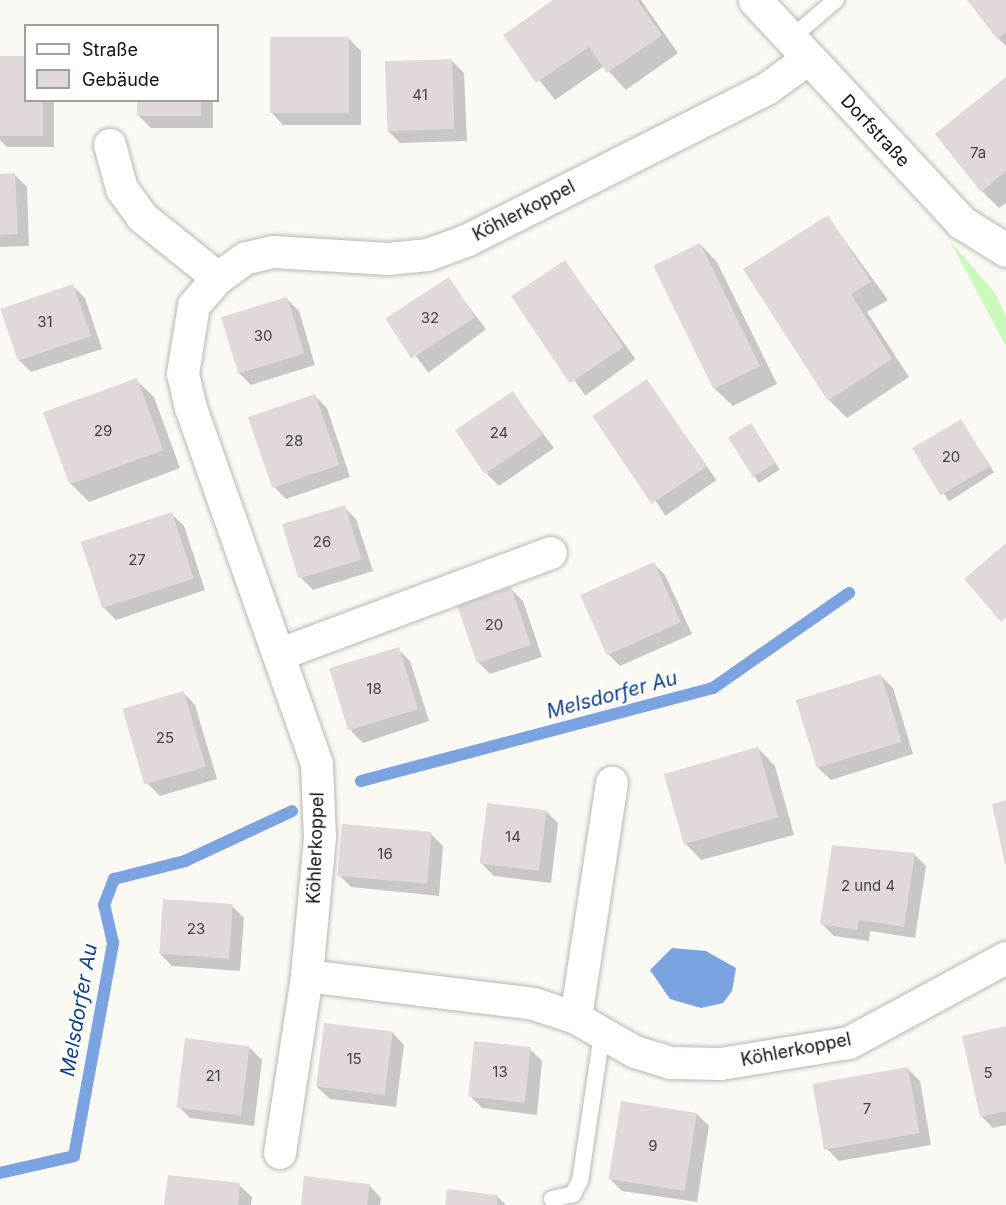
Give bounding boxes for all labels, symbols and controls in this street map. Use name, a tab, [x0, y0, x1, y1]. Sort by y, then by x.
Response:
legend	[24, 24, 219, 102]
text: Straße	[82, 39, 138, 60]
text: Gebäude	[82, 69, 159, 90]
house number: 41	[412, 86, 428, 104]
street label: Dorfstraße	[836, 90, 914, 172]
house number: 7a	[970, 144, 986, 162]
street label: Köhlerkoppel	[469, 176, 579, 246]
house number: 32	[421, 309, 439, 327]
house number: 31	[37, 313, 53, 331]
house number: 30	[254, 327, 272, 345]
house number: 29	[94, 422, 112, 440]
house number: 24	[490, 424, 508, 442]
house number: 28	[285, 432, 303, 450]
house number: 20	[942, 448, 960, 466]
house number: 26	[313, 533, 331, 551]
house number: 27	[128, 551, 146, 569]
house number: 20	[485, 616, 503, 634]
water label: Melsdorfer Au	[544, 666, 680, 724]
house number: 18	[366, 680, 382, 698]
house number: 25	[156, 729, 174, 747]
street label: Köhlerkoppel	[303, 792, 329, 904]
house number: 14	[505, 828, 521, 846]
house number: 16	[377, 845, 393, 863]
house number: 2 und 4	[841, 877, 895, 895]
house number: 23	[187, 920, 205, 938]
water label: Melsdorfer Au	[56, 942, 102, 1078]
street label: Köhlerkoppel	[739, 1029, 853, 1071]
house number: 15	[346, 1050, 362, 1068]
house number: 13	[492, 1063, 508, 1081]
house number: 5	[983, 1064, 993, 1082]
house number: 21	[205, 1067, 221, 1085]
house number: 7	[863, 1100, 871, 1118]
house number: 9	[648, 1137, 658, 1155]

